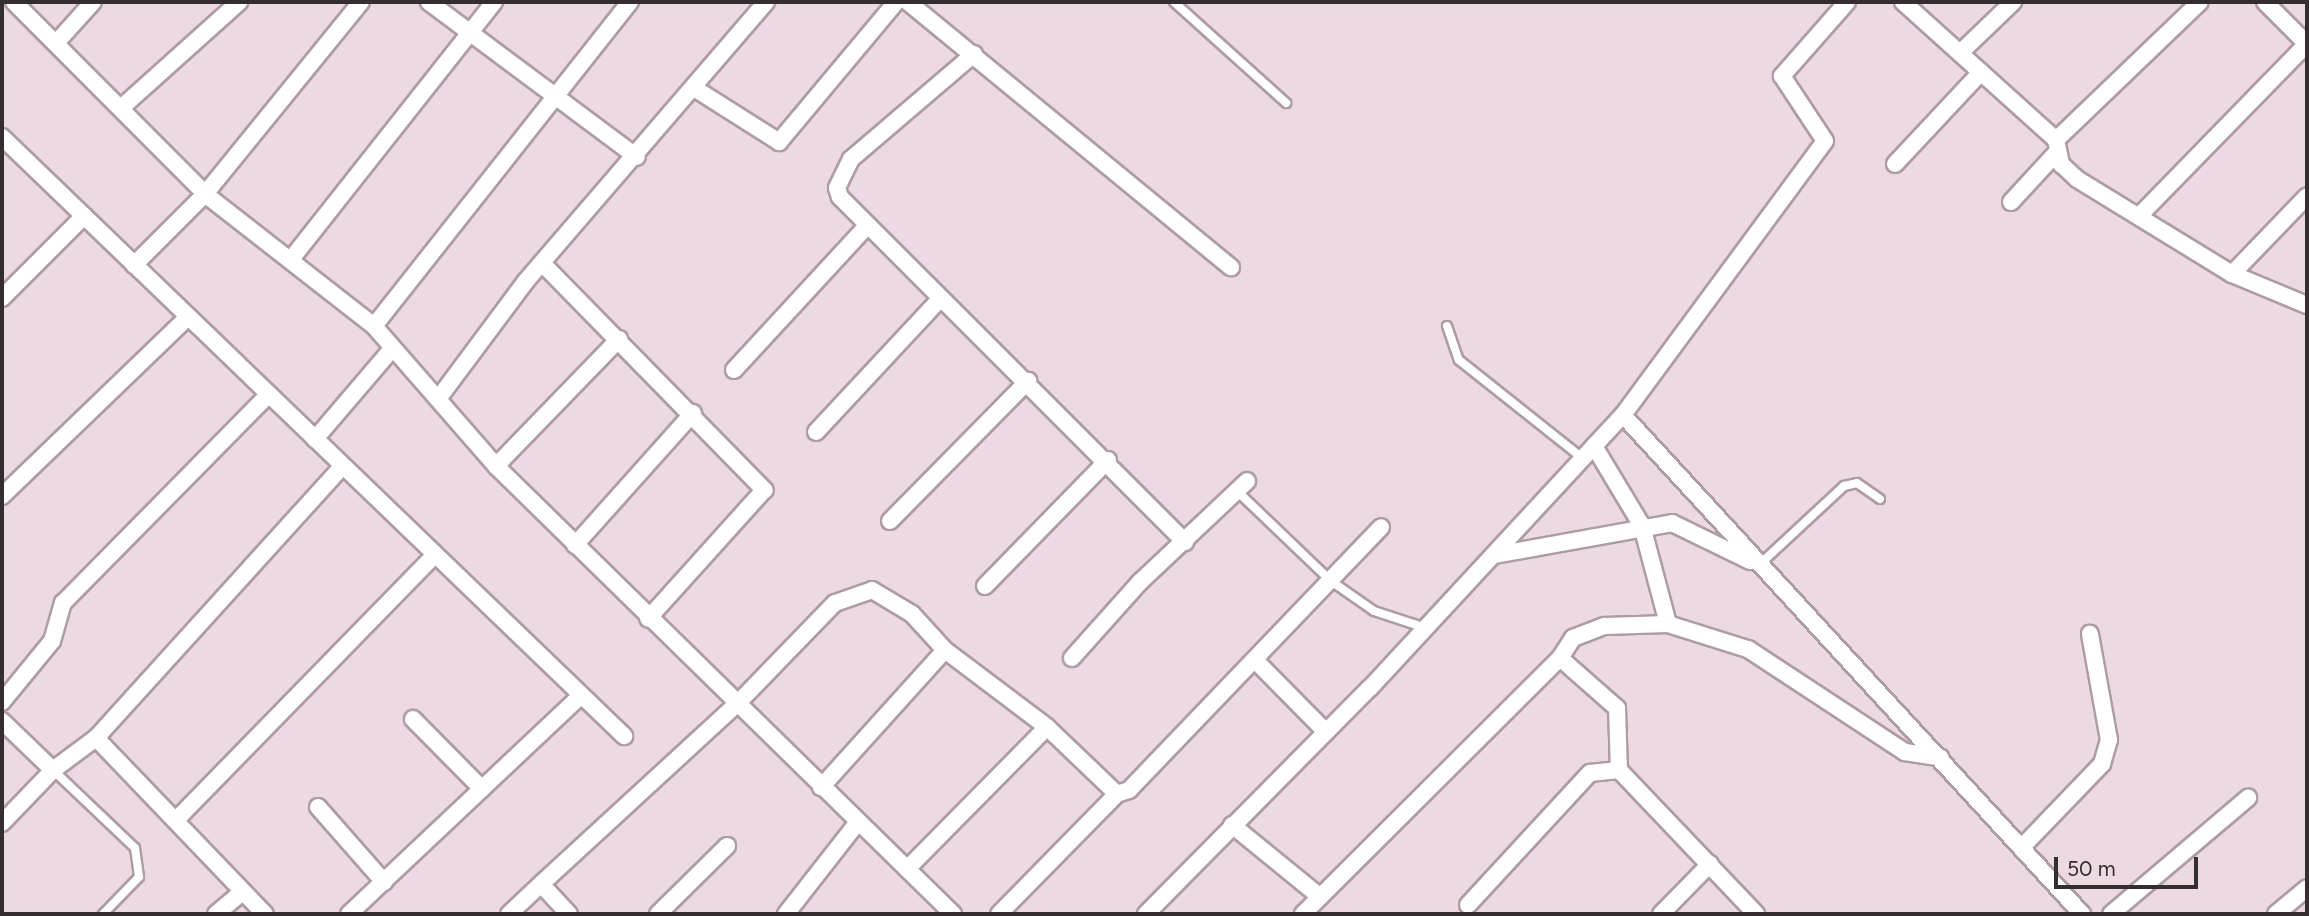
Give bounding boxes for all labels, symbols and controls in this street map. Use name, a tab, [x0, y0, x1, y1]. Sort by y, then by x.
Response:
scale bar	[2057, 842, 2200, 886]
text: 50 m	[2067, 856, 2116, 881]

